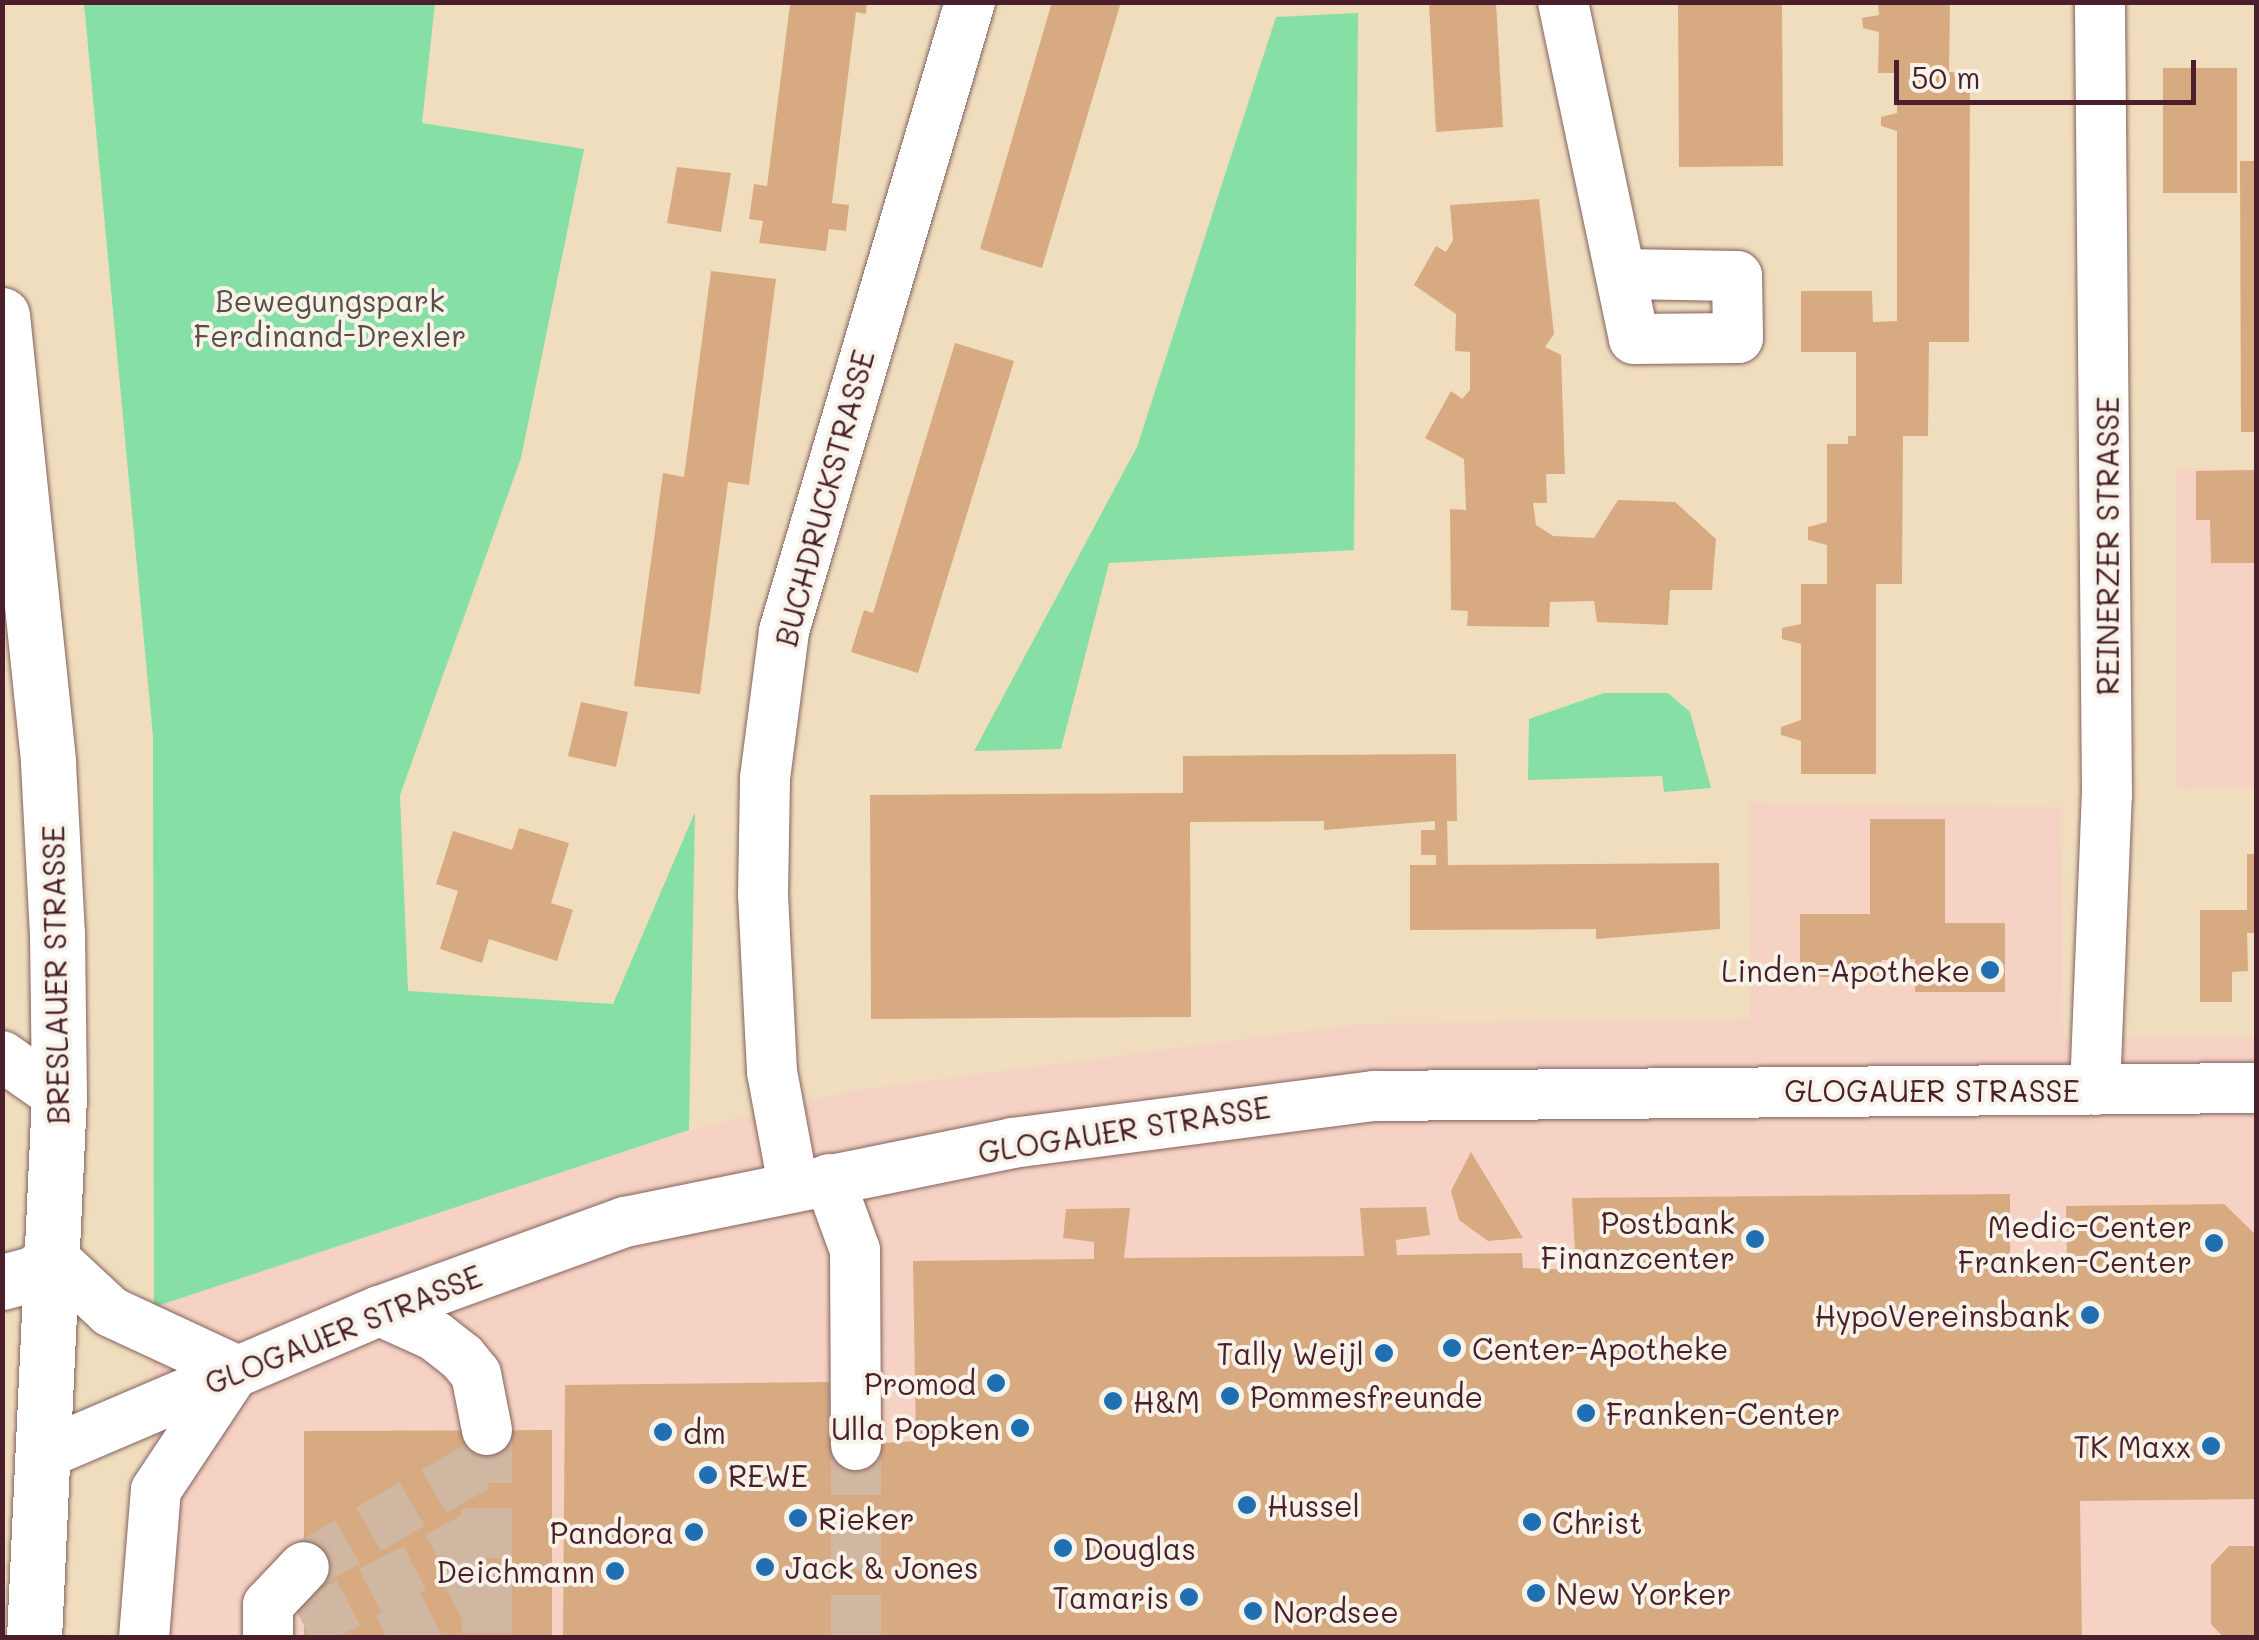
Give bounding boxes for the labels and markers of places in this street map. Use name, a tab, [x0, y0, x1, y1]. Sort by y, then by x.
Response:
place label: Linden-Apotheke	[1721, 952, 1970, 988]
marker: Linden-Apotheke	[1979, 959, 2001, 981]
place label: Postbank Finanzcenter	[1541, 1204, 1735, 1274]
place label: Medic-Center Franken-Center	[1958, 1208, 2192, 1278]
marker: Postbank Finanzcenter	[1744, 1228, 1766, 1250]
marker: Medic-Center Franken-Center	[2201, 1230, 2227, 1256]
place label: HypoVereinsbank	[1814, 1297, 2070, 1333]
marker: HypoVereinsbank	[2079, 1304, 2101, 1326]
place label: Center-Apotheke	[1472, 1330, 1728, 1366]
place label: Tally Weijl	[1217, 1335, 1364, 1371]
marker: Center-Apotheke	[1441, 1337, 1463, 1359]
marker: Tally Weijl	[1373, 1342, 1395, 1364]
place label: Promod	[864, 1365, 976, 1401]
marker: Promod	[985, 1372, 1007, 1394]
place label: Pommesfreunde	[1250, 1378, 1483, 1414]
place label: H&M	[1133, 1383, 1200, 1419]
marker: Pommesfreunde	[1219, 1385, 1241, 1407]
marker: H&M	[1102, 1390, 1124, 1412]
place label: Franken-Center	[1606, 1395, 1840, 1431]
marker: Franken-Center	[1575, 1402, 1597, 1424]
place label: Ulla Popken	[831, 1410, 1000, 1446]
place label: dm	[683, 1414, 726, 1450]
marker: Ulla Popken	[1009, 1417, 1031, 1439]
marker: dm	[652, 1421, 674, 1443]
place label: TK Maxx	[2073, 1428, 2191, 1464]
marker: TK Maxx	[2200, 1435, 2222, 1457]
place label: REWE	[728, 1457, 808, 1493]
marker: REWE	[697, 1464, 719, 1486]
place label: Hussel	[1267, 1487, 1360, 1523]
marker: Hussel	[1236, 1494, 1258, 1516]
place label: Rieker	[818, 1500, 915, 1536]
place label: Christ	[1552, 1504, 1642, 1540]
marker: Rieker	[787, 1507, 809, 1529]
marker: Christ	[1521, 1511, 1543, 1533]
place label: Pandora	[550, 1514, 674, 1550]
marker: Pandora	[683, 1521, 705, 1543]
place label: Douglas	[1083, 1530, 1196, 1566]
marker: Douglas	[1052, 1537, 1074, 1559]
place label: Jack & Jones	[785, 1549, 979, 1585]
place label: Deichmann	[436, 1553, 595, 1589]
marker: Jack & Jones	[754, 1556, 776, 1578]
marker: Deichmann	[604, 1560, 626, 1582]
place label: New Yorker	[1556, 1575, 1732, 1611]
place label: Tamaris	[1052, 1579, 1169, 1615]
marker: New Yorker	[1525, 1582, 1547, 1604]
marker: Tamaris	[1178, 1586, 1200, 1608]
place label: Nordsee	[1273, 1593, 1399, 1629]
marker: Nordsee	[1242, 1600, 1264, 1622]

